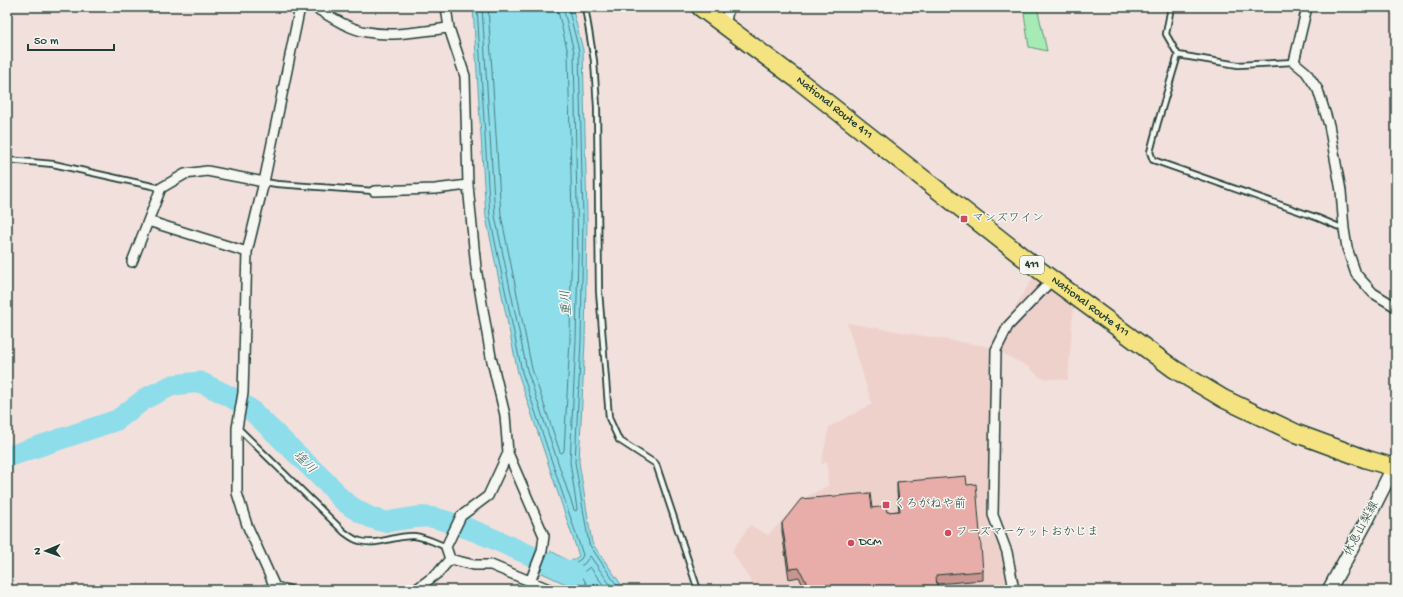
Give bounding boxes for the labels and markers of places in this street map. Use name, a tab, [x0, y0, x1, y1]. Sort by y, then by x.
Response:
place label: マンズワイン	[972, 212, 1044, 226]
marker: マンズワイン	[959, 214, 969, 224]
place label: くろがねや前	[894, 497, 966, 512]
marker: くろがねや前	[881, 500, 891, 510]
place label: フーズマーケットおかじま	[956, 525, 1099, 540]
marker: フーズマーケットおかじま	[943, 528, 953, 538]
place label: DCM	[858, 536, 882, 550]
marker: DCM	[846, 538, 856, 548]

